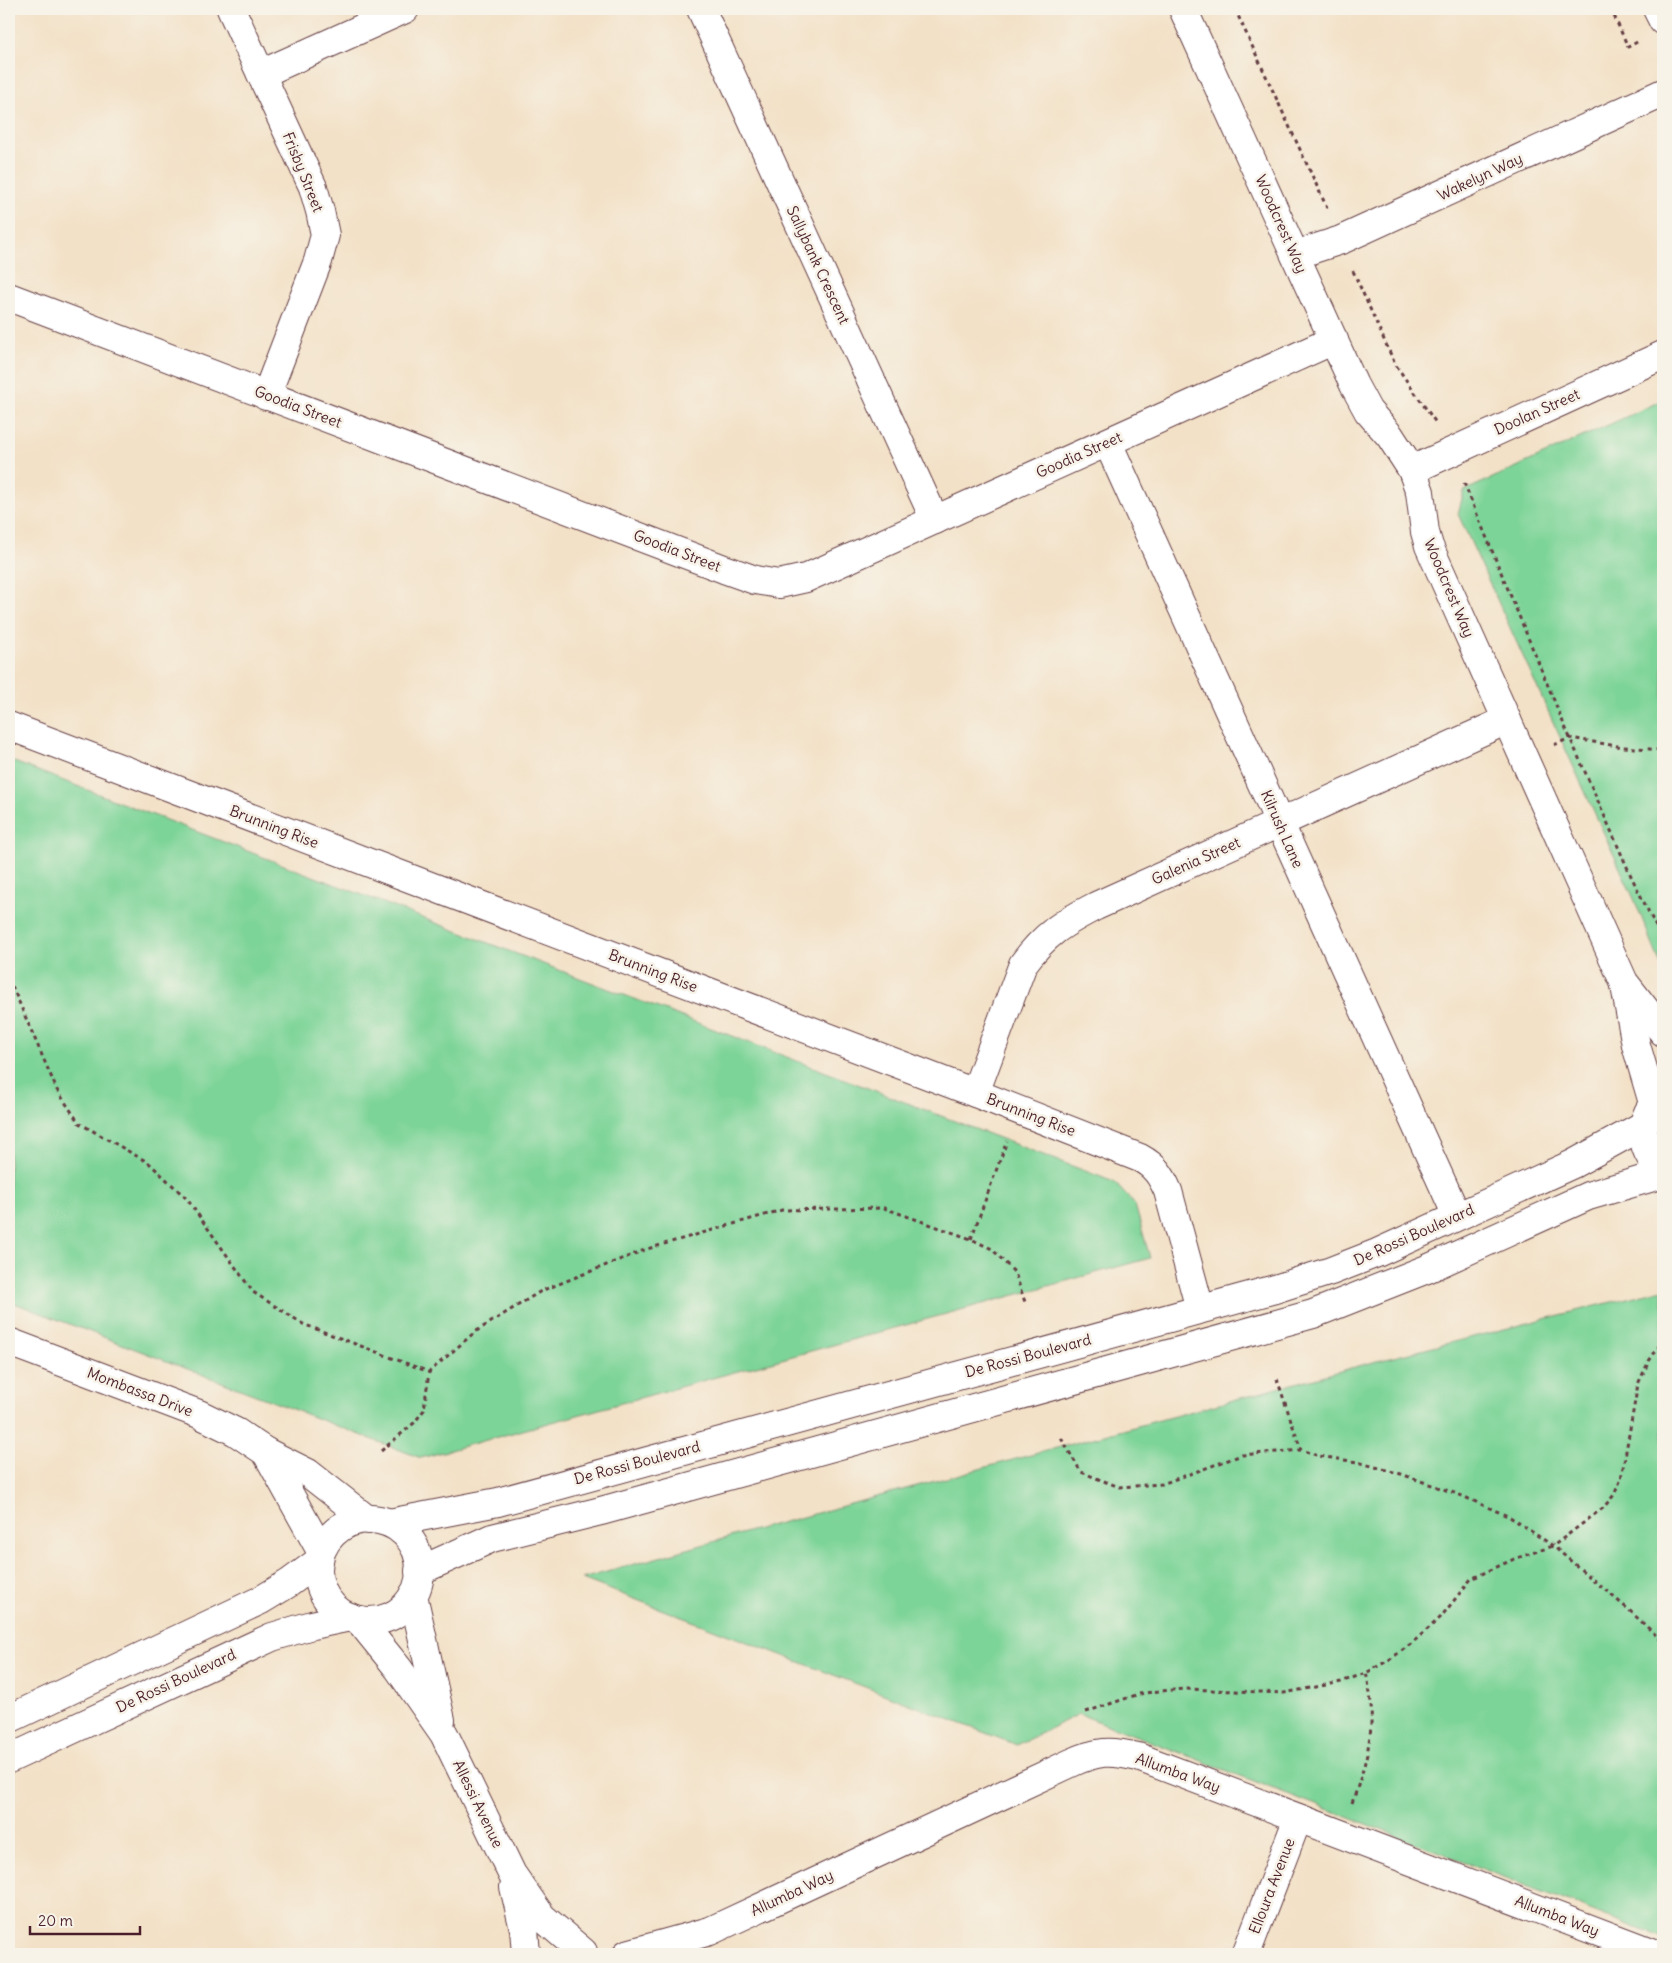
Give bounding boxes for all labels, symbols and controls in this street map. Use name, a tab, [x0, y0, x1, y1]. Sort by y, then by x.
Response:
street label: Frisby Street	[279, 129, 328, 215]
street label: Wakelyn Way	[1434, 149, 1525, 205]
street label: Woodcrest Way	[1251, 172, 1312, 276]
street label: Sallybank Crescent	[783, 203, 854, 327]
street label: Goodia Street	[252, 381, 345, 432]
street label: Doolan Street	[1491, 384, 1583, 439]
street label: Goodia Street	[1033, 427, 1125, 482]
street label: Goodia Street	[631, 525, 724, 576]
street label: Woodcrest Way	[1420, 535, 1479, 640]
street label: Kilrush Lane	[1257, 787, 1308, 871]
street label: Brunning Rise	[227, 801, 321, 852]
street label: Galenia Street	[1149, 833, 1243, 889]
street label: Brunning Rise	[606, 945, 700, 996]
street label: Brunning Rise	[984, 1089, 1078, 1140]
street label: De Rossi Boulevard	[1351, 1199, 1477, 1270]
street label: De Rossi Boulevard	[963, 1330, 1093, 1381]
street label: Mombassa Drive	[85, 1363, 196, 1420]
street label: De Rossi Boulevard	[572, 1437, 702, 1488]
street label: De Rossi Boulevard	[113, 1644, 239, 1717]
street label: Allumba Way	[1133, 1748, 1223, 1797]
street label: Allessi Avenue	[449, 1757, 508, 1851]
street label: Elloura Avenue	[1245, 1835, 1299, 1936]
street label: Allumba Way	[748, 1865, 836, 1920]
street label: Allumba Way	[1512, 1891, 1602, 1940]
scale bar	[30, 1903, 140, 1935]
text: 20 m	[38, 1911, 73, 1930]

